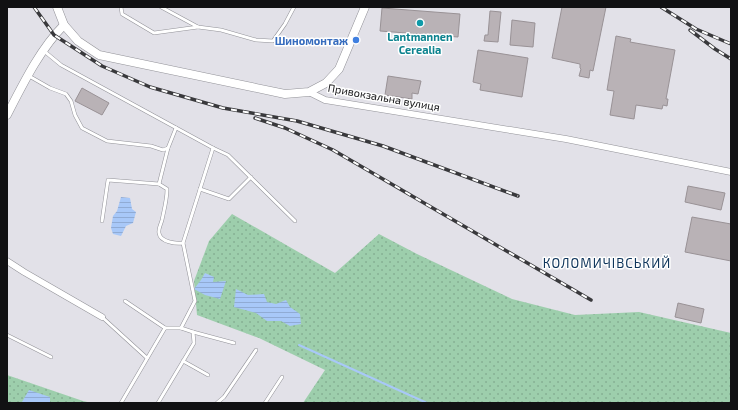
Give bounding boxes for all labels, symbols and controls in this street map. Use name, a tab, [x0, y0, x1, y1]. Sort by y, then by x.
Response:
marker: Lantmannen Cerealia	[415, 18, 425, 28]
place label: Lantmannen Cerealia	[387, 30, 453, 56]
place label: Шиномонтаж	[275, 34, 348, 47]
marker: Шиномонтаж	[351, 35, 361, 45]
street label: Привокзальна вулиця	[327, 81, 441, 114]
district label: КОЛОМИЧІВСЬКИЙ	[543, 255, 671, 271]

